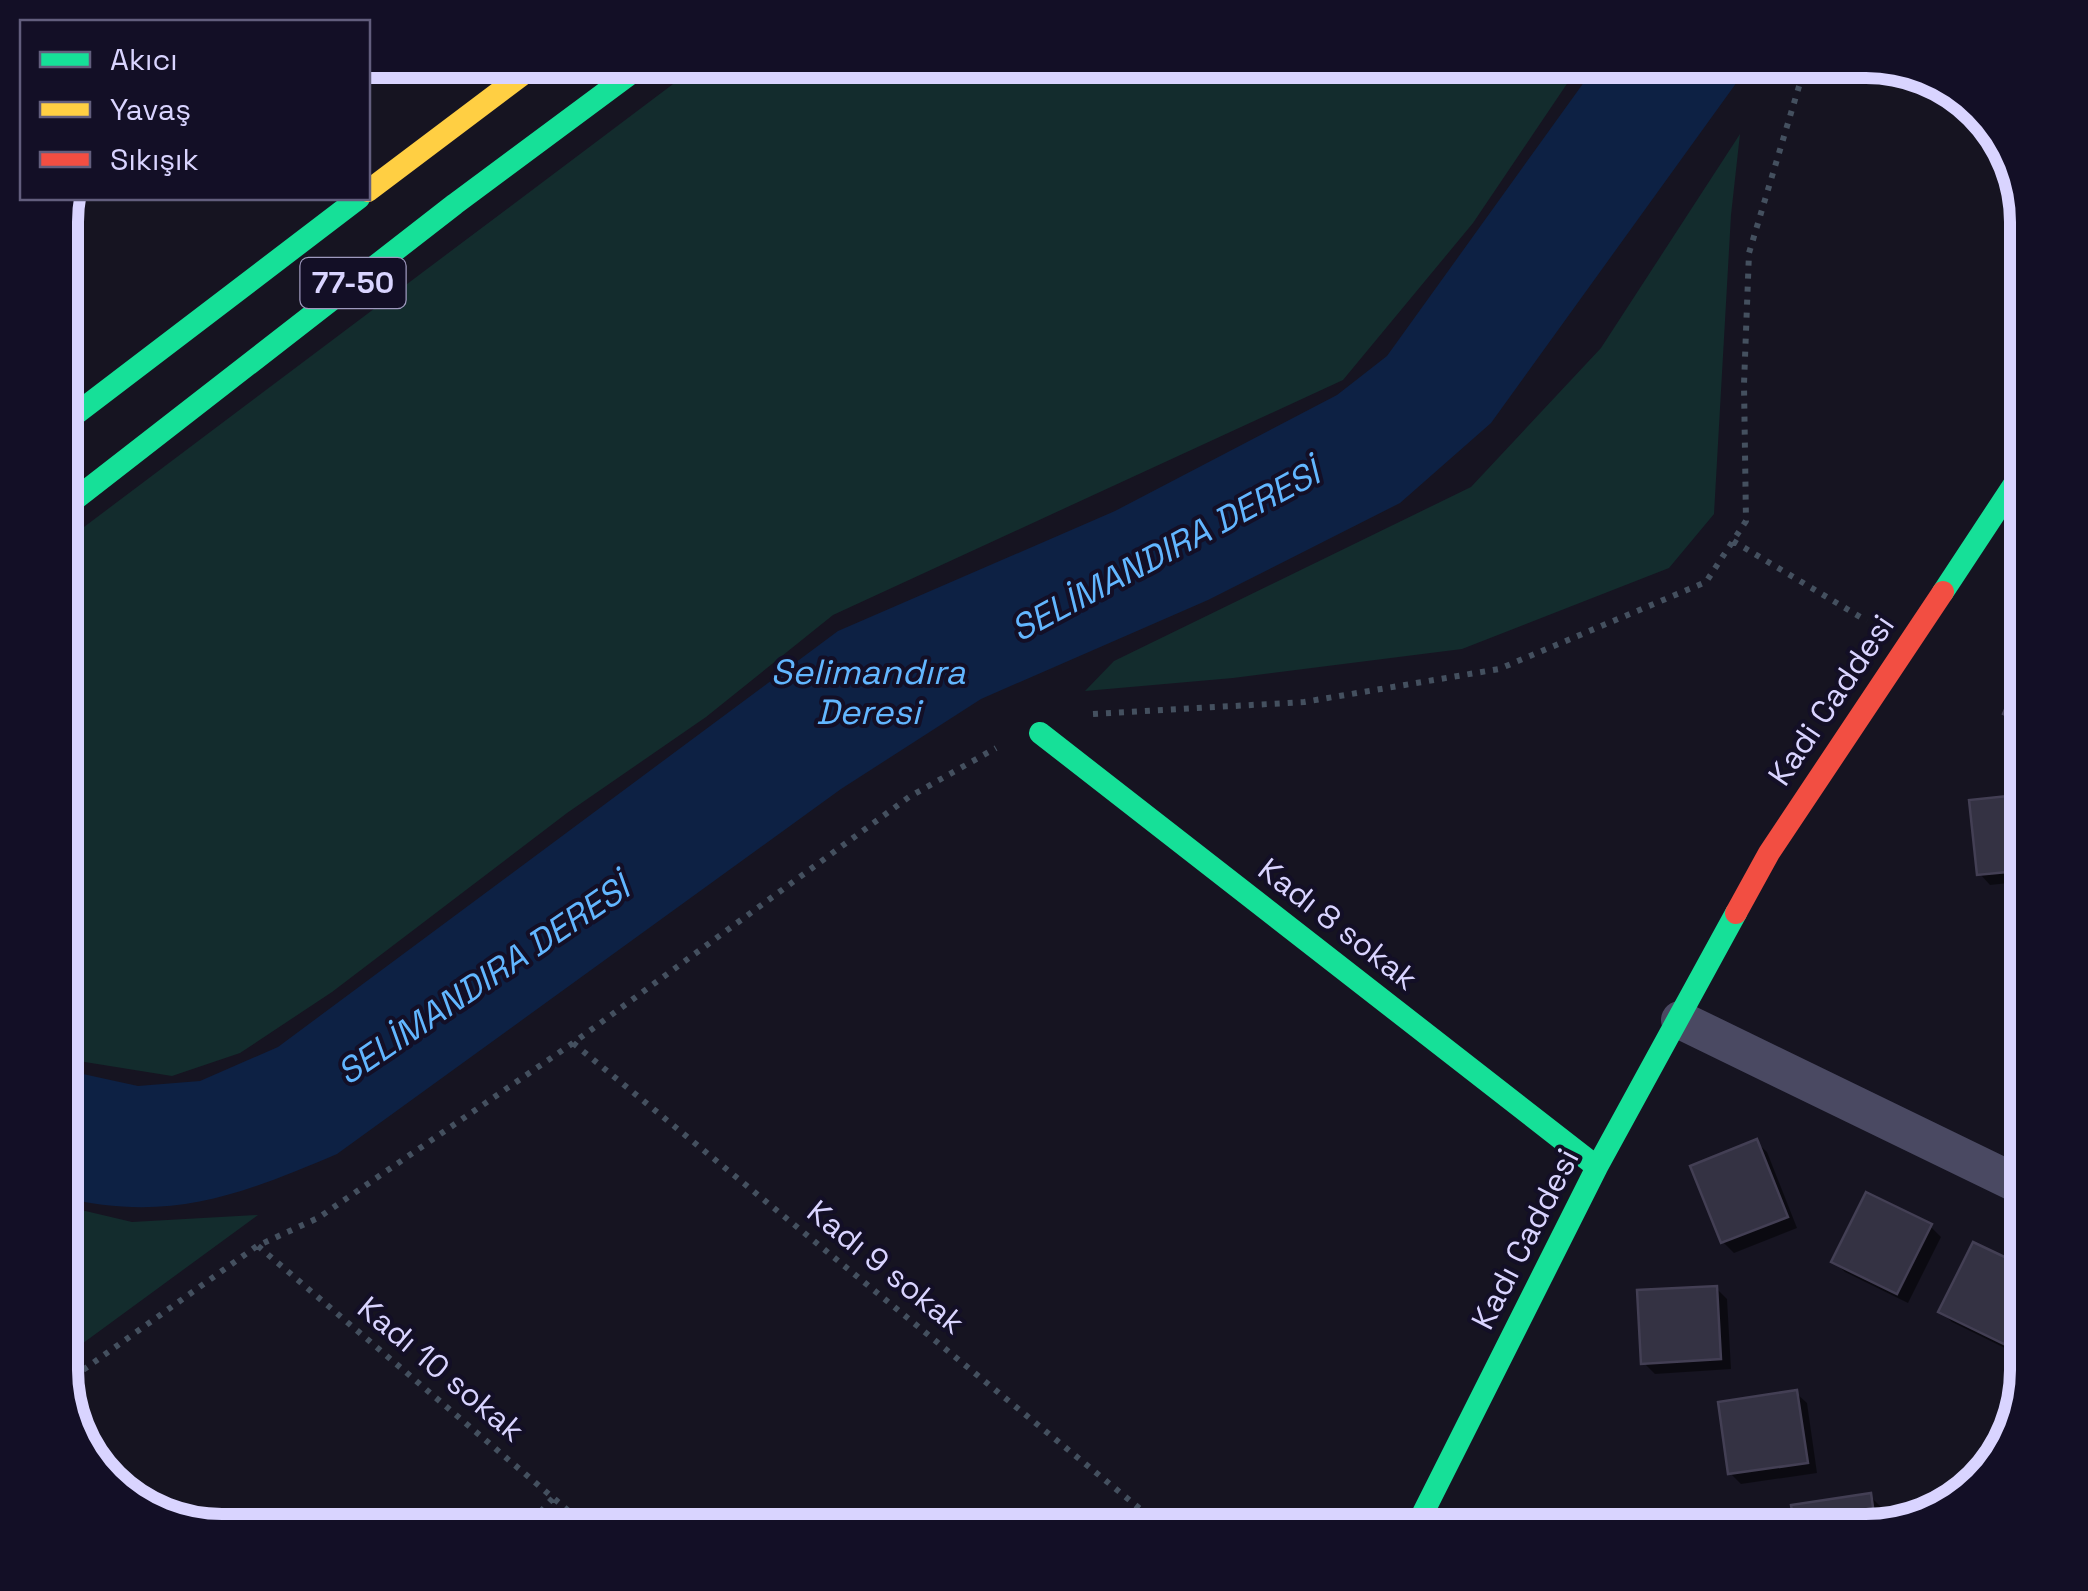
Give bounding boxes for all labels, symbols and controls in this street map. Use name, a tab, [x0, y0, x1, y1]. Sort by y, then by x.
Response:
legend	[20, 20, 370, 200]
text: Akıcı	[110, 40, 178, 79]
text: Yavaş	[110, 90, 191, 129]
text: Sıkışık	[110, 140, 199, 179]
road number: 77-50	[300, 258, 406, 308]
water label: SELİMANDIRA DERESİ	[1003, 448, 1332, 651]
street label: Kadi Caddesi	[1759, 607, 1903, 793]
water label: Selimandıra Deresi	[771, 650, 966, 734]
street label: Kadı 8 sokak	[1250, 849, 1426, 999]
water label: SELİMANDIRA DERESİ	[328, 863, 642, 1094]
street label: Kadı Caddesi	[1462, 1142, 1588, 1336]
street label: Kadı 9 sokak	[799, 1191, 973, 1343]
street label: Kadı 10 sokak	[349, 1288, 533, 1450]

